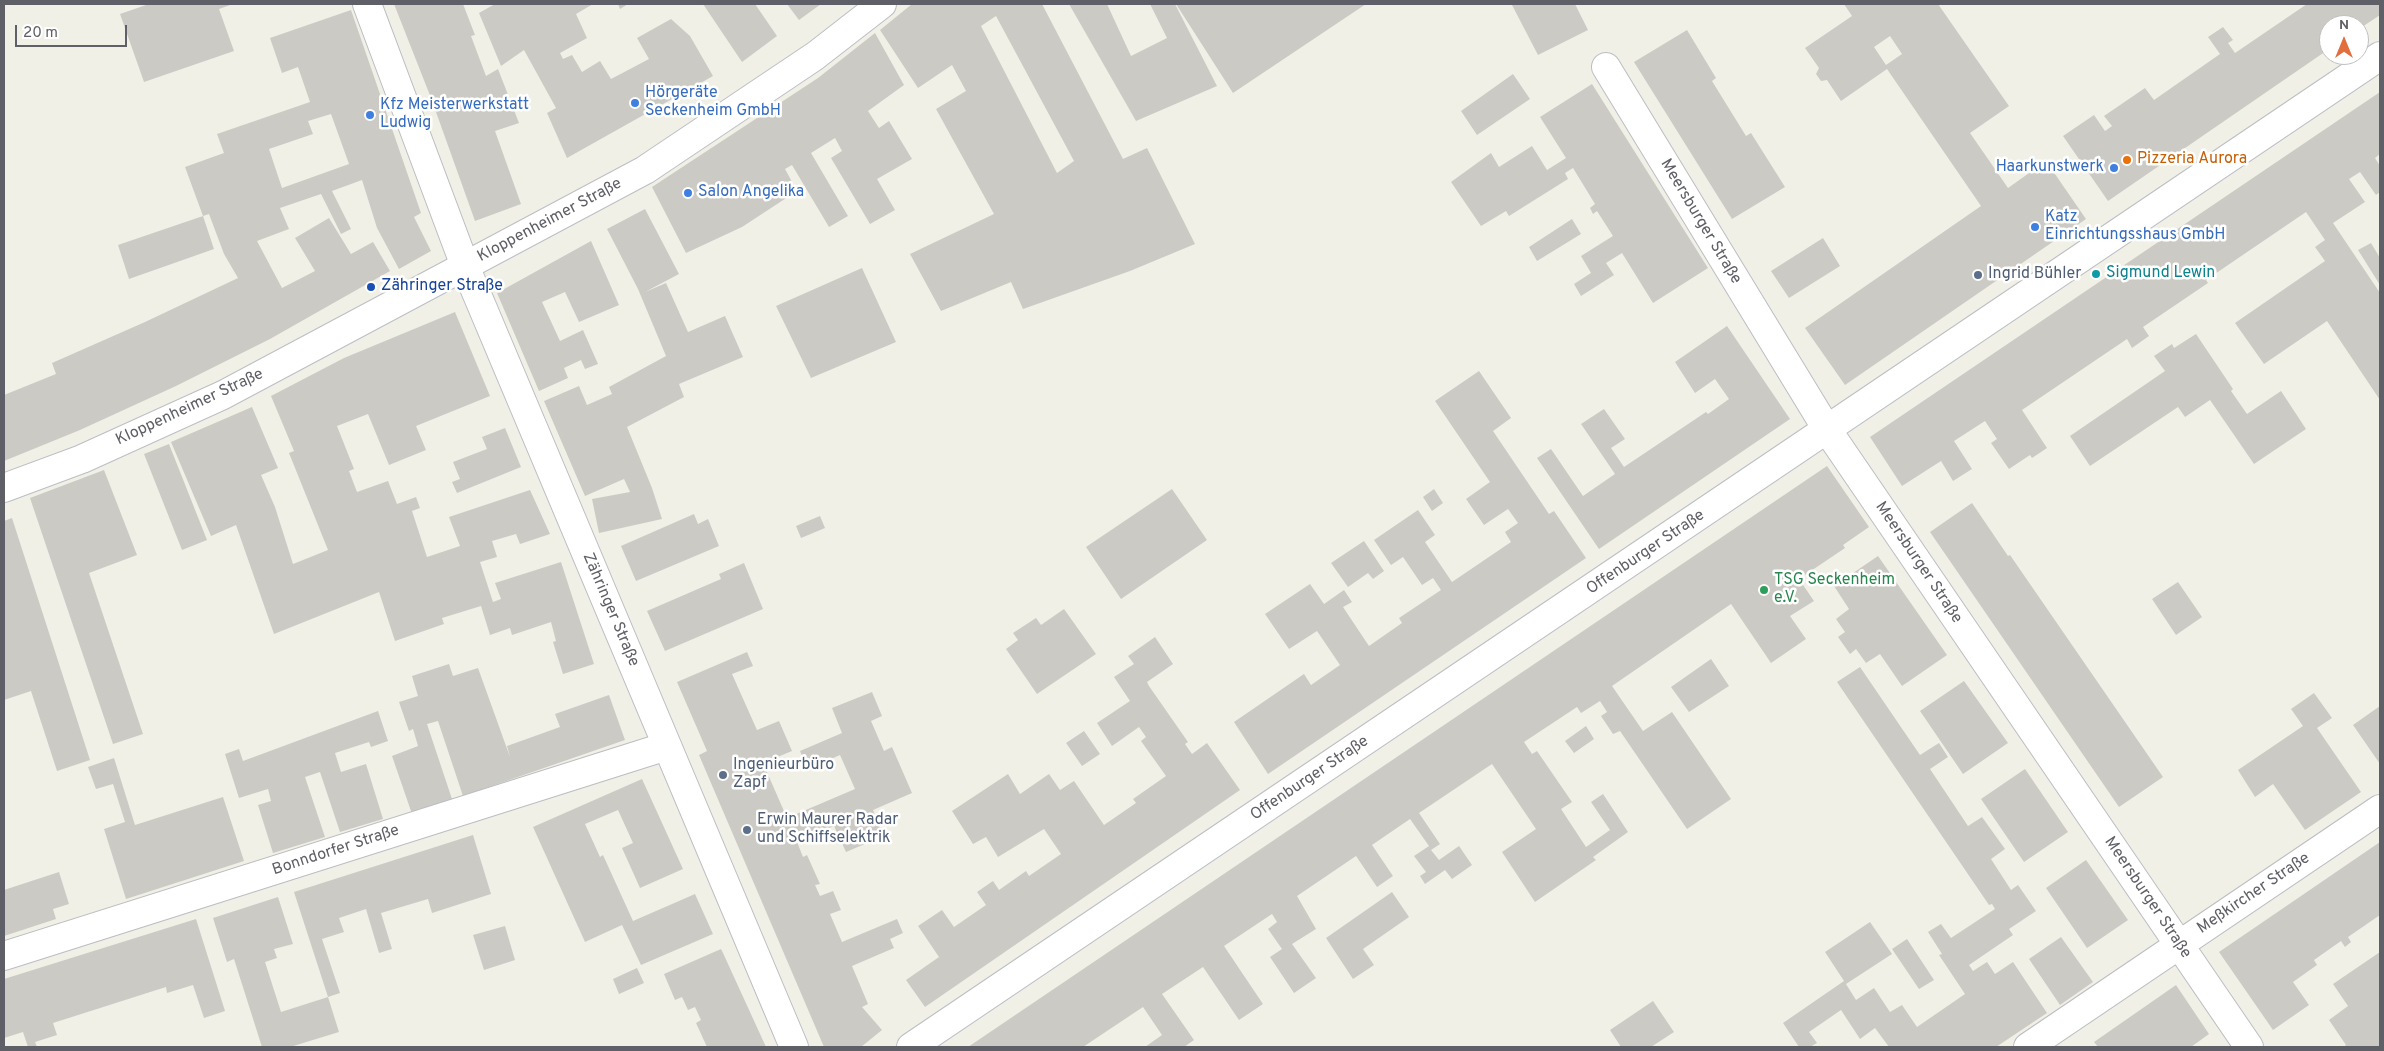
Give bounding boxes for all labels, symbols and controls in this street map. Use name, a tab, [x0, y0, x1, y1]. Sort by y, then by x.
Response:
scale bar	[18, 15, 130, 47]
north arrow	[2319, 15, 2369, 65]
text: N	[2339, 17, 2349, 34]
text: 20 m	[23, 24, 58, 43]
place label: Hörgeräte Seckenheim GmbH	[645, 84, 781, 122]
place label: Kfz Meisterwerkstatt Ludwig	[380, 96, 529, 134]
marker: Hörgeräte Seckenheim GmbH	[629, 97, 641, 109]
marker: Kfz Meisterwerkstatt Ludwig	[364, 109, 376, 121]
place label: Pizzeria Aurora	[2137, 150, 2247, 170]
marker: Pizzeria Aurora	[2121, 154, 2133, 166]
street label: Meersburger Straße	[1655, 156, 1745, 288]
place label: Haarkunstwerk	[1996, 158, 2104, 178]
marker: Haarkunstwerk	[2108, 162, 2120, 174]
street label: Kloppenheimer Straße	[475, 175, 625, 267]
place label: Salon Angelika	[698, 183, 804, 203]
marker: Salon Angelika	[682, 187, 694, 199]
place label: Katz Einrichtungsshaus GmbH	[2045, 208, 2225, 246]
marker: Katz Einrichtungsshaus GmbH	[2029, 221, 2041, 233]
place label: Sigmund Lewin	[2106, 264, 2215, 284]
place label: Ingrid Bühler	[1988, 265, 2082, 285]
marker: Sigmund Lewin	[2090, 268, 2102, 280]
marker: Ingrid Bühler	[1972, 269, 1984, 281]
place label: Zähringer Straße	[381, 277, 503, 297]
marker: Zähringer Straße	[365, 281, 377, 293]
street label: Kloppenheimer Straße	[113, 365, 267, 451]
street label: Meersburger Straße	[1870, 499, 1966, 627]
street label: Offenburger Straße	[1583, 506, 1709, 600]
street label: Zähringer Straße	[577, 550, 643, 670]
place label: TSG Seckenheim e.V.	[1774, 571, 1895, 609]
marker: TSG Seckenheim e.V.	[1758, 584, 1770, 596]
street label: Offenburger Straße	[1247, 732, 1373, 826]
place label: Ingenieurbüro Zapf	[733, 756, 834, 794]
marker: Ingenieurbüro Zapf	[717, 769, 729, 781]
place label: Erwin Maurer Radar und Schiffselektrik	[757, 811, 899, 849]
street label: Bonndorfer Straße	[270, 821, 402, 881]
marker: Erwin Maurer Radar und Schiffselektrik	[741, 824, 753, 836]
street label: Meersburger Straße	[2099, 834, 2195, 962]
street label: Meßkircher Straße	[2194, 849, 2314, 939]

